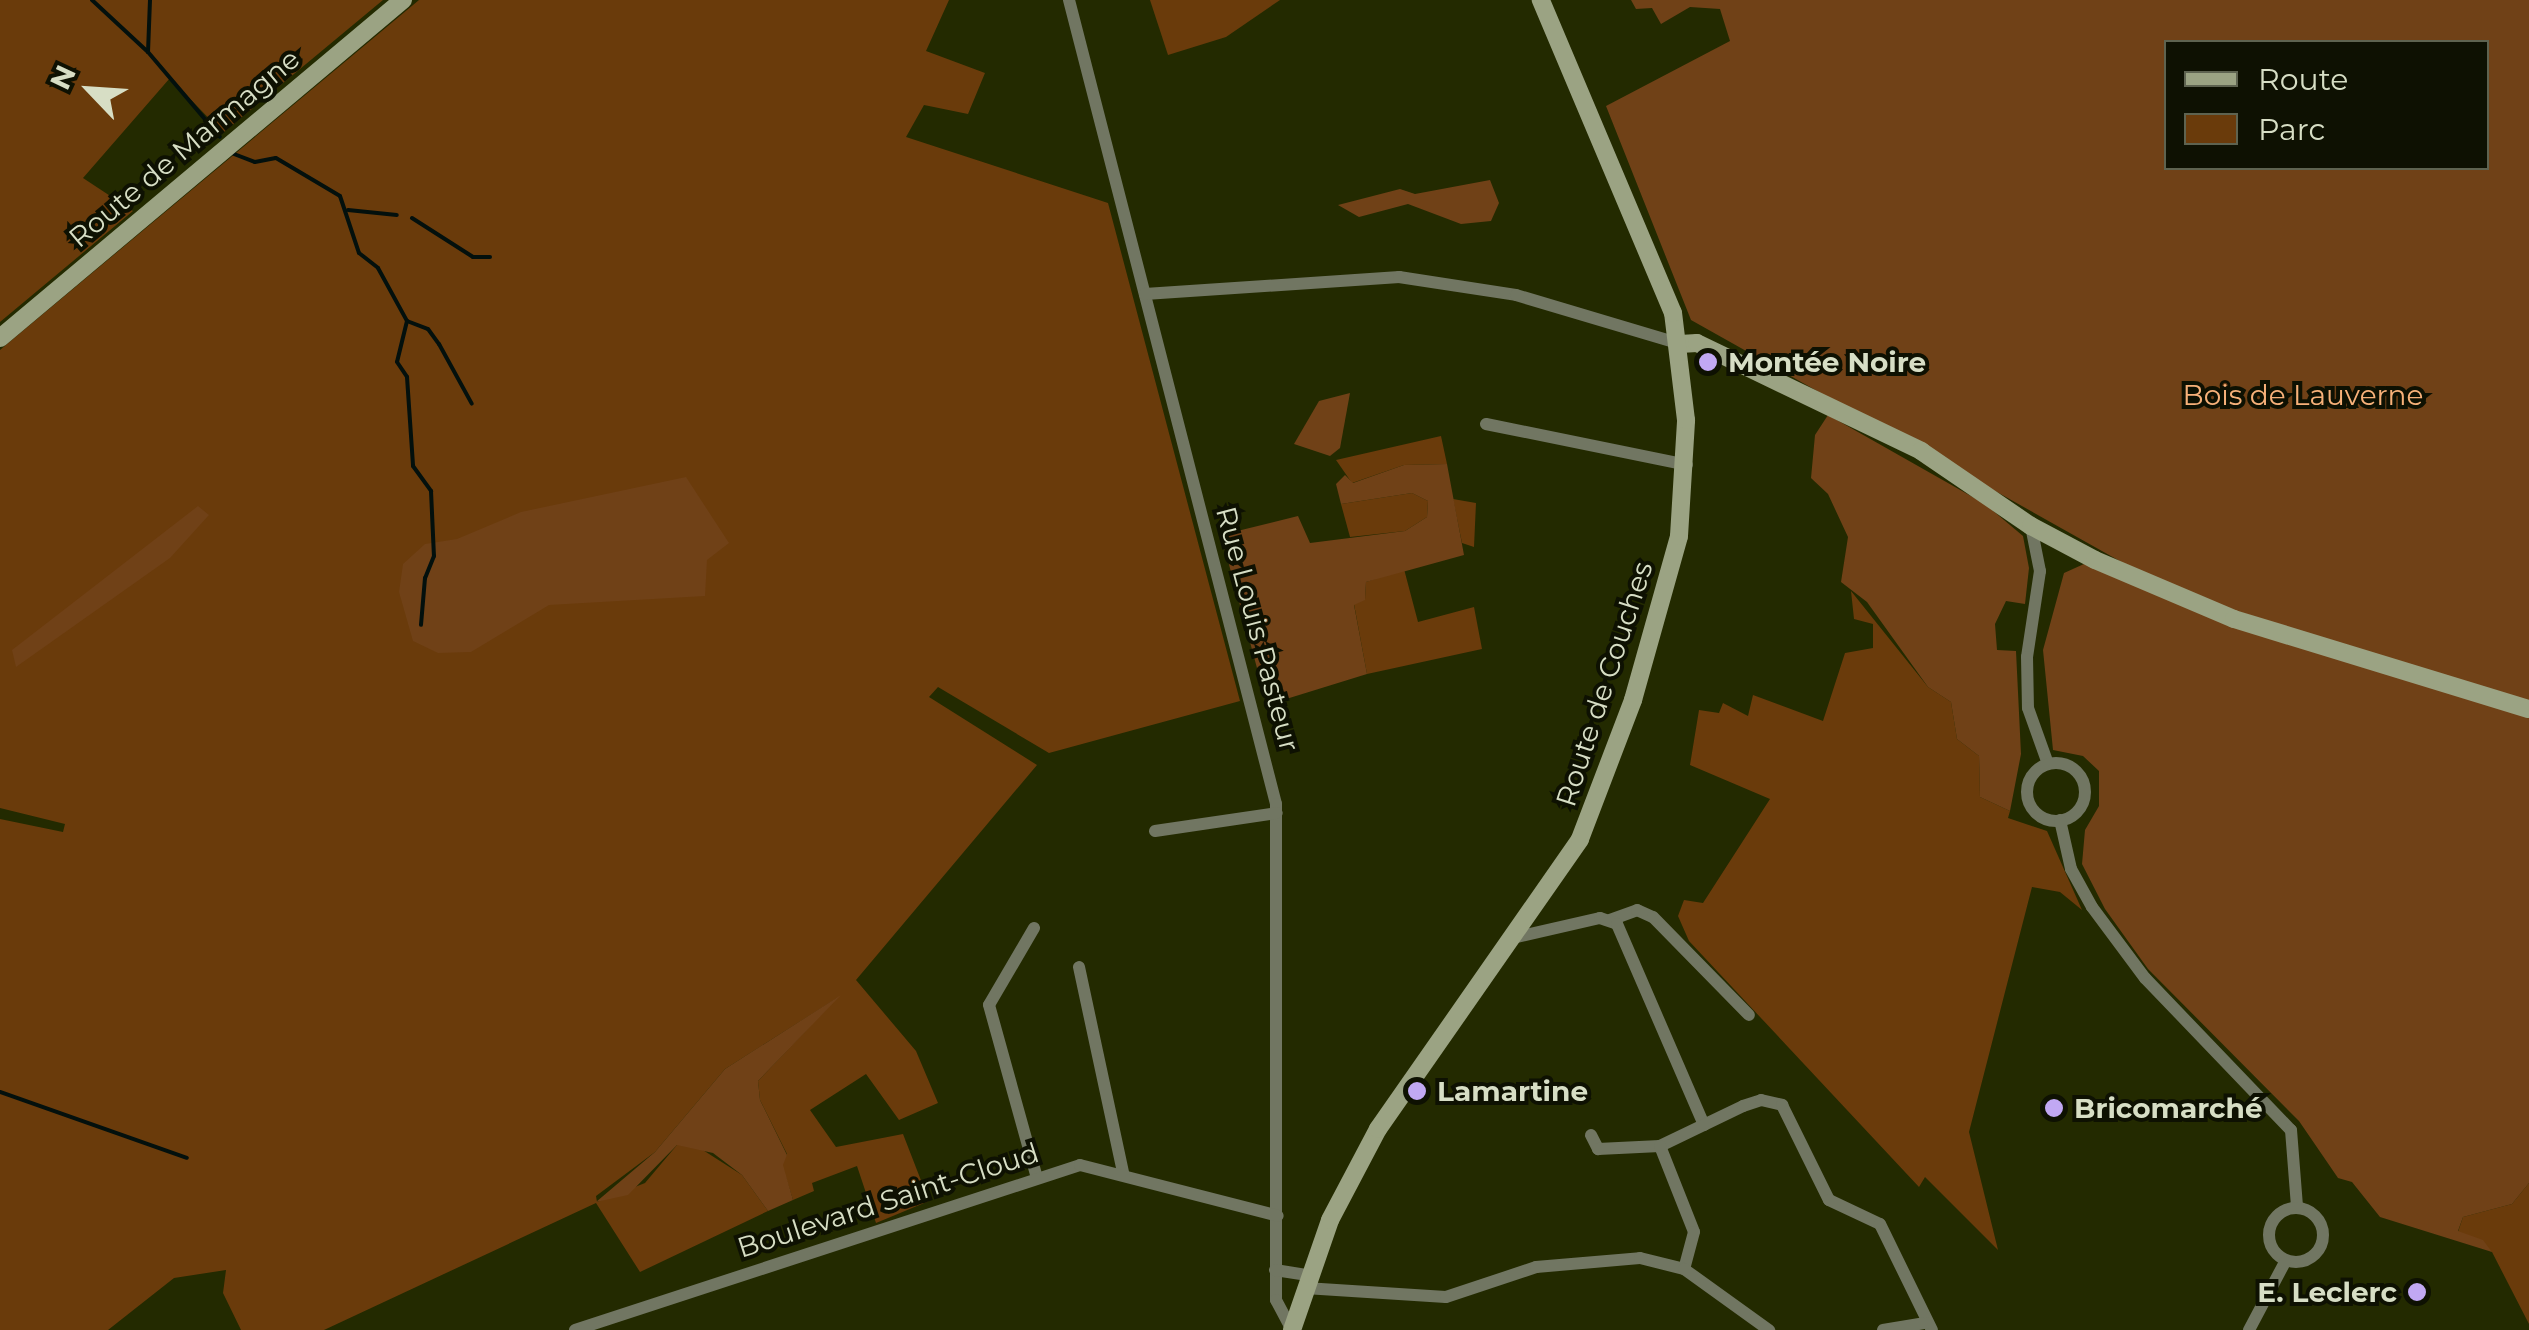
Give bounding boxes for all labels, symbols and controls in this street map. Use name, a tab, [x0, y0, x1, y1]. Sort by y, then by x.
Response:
north arrow	[40, 40, 140, 140]
legend	[2164, 40, 2489, 170]
street label: Route de Marmagne	[62, 42, 306, 254]
text: N	[43, 60, 83, 95]
text: Route	[2258, 61, 2348, 98]
text: Parc	[2258, 111, 2325, 148]
place label: Montée Noire	[1728, 345, 1926, 379]
marker: Montée Noire	[1697, 351, 1719, 373]
park label: Bois de Lauverne	[2183, 378, 2423, 412]
street label: Rue Louis Pasteur	[1209, 503, 1307, 755]
street label: Route de Couches	[1549, 557, 1659, 811]
place label: Lamartine	[1437, 1074, 1588, 1108]
marker: Lamartine	[1406, 1080, 1428, 1102]
place label: Bricomarché	[2074, 1091, 2263, 1125]
marker: Bricomarché	[2043, 1097, 2065, 1119]
street label: Boulevard Saint-Cloud	[733, 1135, 1043, 1265]
place label: E. Leclerc	[2257, 1275, 2397, 1309]
marker: E. Leclerc	[2406, 1281, 2428, 1303]

